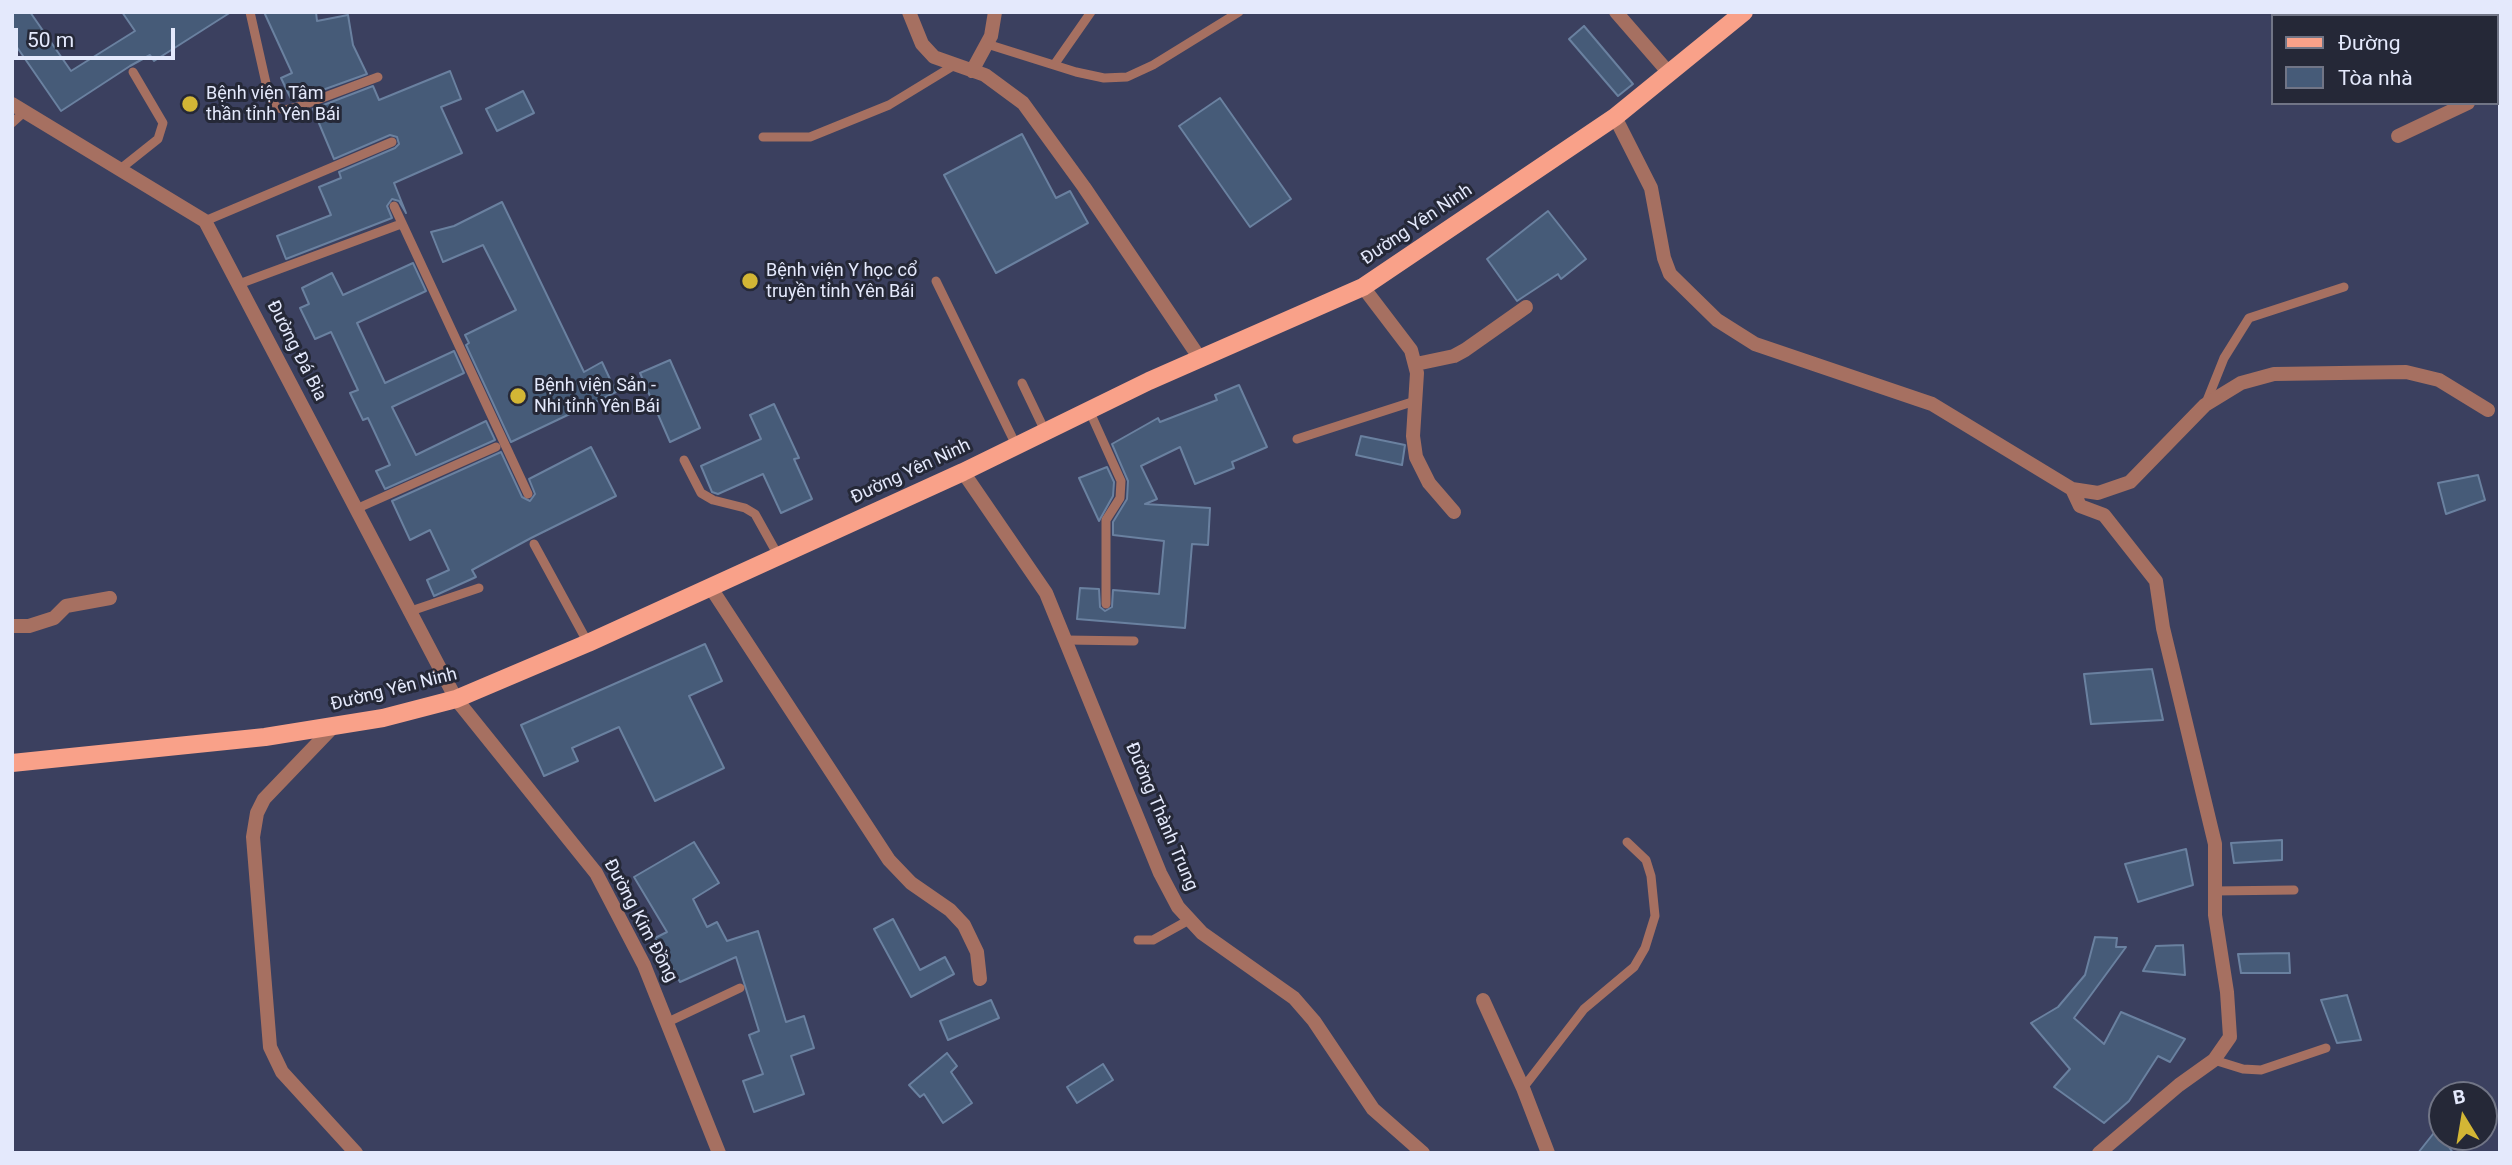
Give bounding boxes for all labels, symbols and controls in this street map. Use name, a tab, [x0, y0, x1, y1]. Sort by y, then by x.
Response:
scale bar	[18, 14, 178, 58]
legend	[2270, 14, 2498, 105]
text: 50 m	[27, 28, 74, 52]
text: Đường	[2338, 31, 2400, 55]
text: Tòa nhà	[2338, 66, 2413, 90]
place label: Bệnh viện Tâm thần tỉnh Yên Bái	[206, 83, 340, 126]
marker: Bệnh viện Tâm thần tỉnh Yên Bái	[180, 94, 200, 114]
street label: Đường Yên Ninh	[1357, 180, 1477, 270]
place label: Bệnh viện Y học cổ truyền tỉnh Yên Bái	[766, 260, 917, 302]
marker: Bệnh viện Y học cổ truyền tỉnh Yên Bái	[740, 271, 760, 291]
street label: Đường Đá Bia	[261, 297, 331, 405]
place label: Bệnh viện Sản - Nhi tỉnh Yên Bái	[534, 375, 660, 418]
marker: Bệnh viện Sản - Nhi tỉnh Yên Bái	[508, 386, 528, 406]
street label: Đường Yên Ninh	[848, 435, 974, 509]
street label: Đường Yên Ninh	[329, 664, 459, 716]
street label: Đường Thành Trung	[1120, 740, 1202, 894]
street label: Đường Kim Đồng	[598, 856, 682, 986]
north arrow	[2428, 1081, 2498, 1151]
text: B	[2451, 1084, 2467, 1109]

